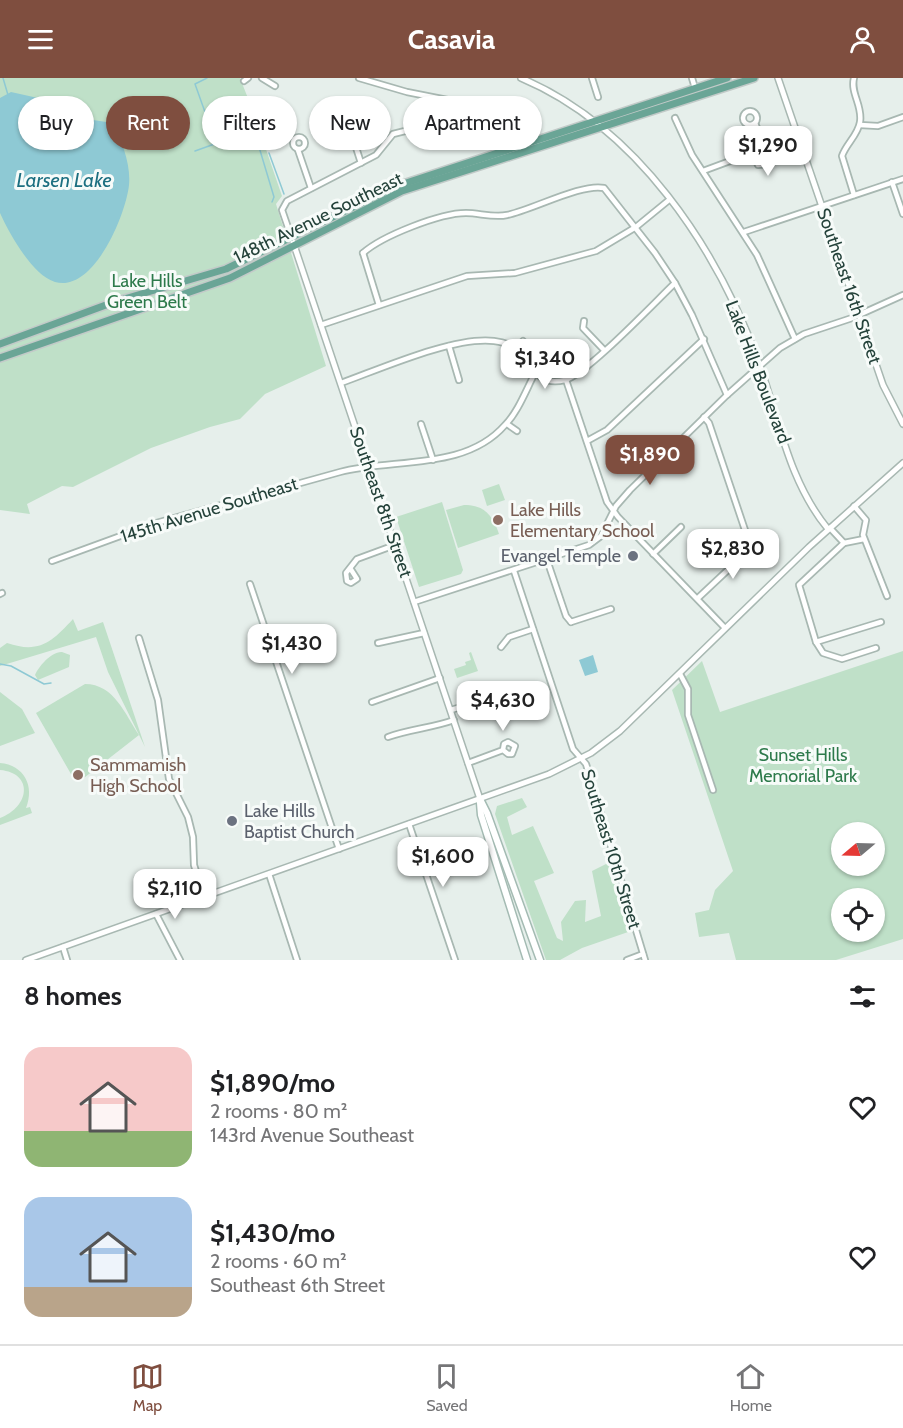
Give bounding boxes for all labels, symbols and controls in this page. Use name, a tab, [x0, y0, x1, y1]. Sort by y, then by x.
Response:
icon: menu	[24, 23, 57, 56]
text: Casavia	[408, 23, 495, 56]
icon: person	[846, 23, 879, 56]
chip: Buy	[18, 96, 94, 150]
chip: Rent	[106, 96, 190, 150]
chip: Filters	[202, 96, 297, 150]
chip: New	[309, 96, 391, 150]
chip: Apartment	[403, 96, 542, 150]
pin: $1,290	[719, 126, 817, 177]
text: $1,290	[738, 133, 798, 157]
water label: Larsen Lake	[16, 168, 112, 192]
street label: 148th Avenue Southeast	[230, 168, 406, 268]
street label: Southeast 16th Street	[812, 205, 886, 367]
park label: Lake Hills Green Belt	[107, 270, 187, 313]
street label: Lake Hills Boulevard	[721, 297, 795, 447]
pin: $1,340	[496, 339, 594, 390]
text: $1,340	[515, 346, 575, 370]
street label: Southeast 8th Street	[345, 424, 417, 580]
pin: $1,890	[601, 435, 699, 486]
text: $1,890	[619, 442, 681, 466]
street label: 145th Avenue Southeast	[118, 473, 300, 547]
place label: Lake Hills Elementary School	[510, 499, 655, 542]
marker: Lake Hills Elementary School	[491, 513, 505, 527]
pin: $2,830	[684, 529, 782, 580]
text: $2,830	[701, 536, 765, 560]
place label: Evangel Temple	[501, 545, 621, 567]
marker: Evangel Temple	[626, 549, 640, 563]
pin: $1,430	[243, 624, 341, 675]
text: $1,430	[262, 631, 322, 655]
pin: $4,630	[454, 681, 552, 732]
text: $4,630	[471, 688, 535, 712]
park label: Sunset Hills Memorial Park	[749, 744, 858, 787]
place label: Sammamish High School	[90, 754, 186, 797]
street label: Southeast 10th Street	[576, 767, 646, 931]
marker: Sammamish High School	[71, 768, 85, 782]
place label: Lake Hills Baptist Church	[244, 800, 354, 843]
marker: Lake Hills Baptist Church	[225, 814, 239, 828]
north arrow	[831, 822, 885, 876]
map controls	[831, 822, 885, 942]
pin: $1,600	[394, 837, 492, 888]
text: $1,600	[411, 844, 475, 868]
pin: $2,110	[126, 869, 224, 920]
text: $2,110	[147, 876, 203, 900]
button: locate	[831, 888, 885, 942]
text: 8 homes	[24, 980, 122, 1012]
icon: filters	[846, 980, 879, 1013]
text: $1,890/mo	[210, 1067, 335, 1099]
icon: home	[72, 1071, 144, 1143]
icon: heart	[846, 1091, 879, 1124]
text: 2 rooms · 80 m²	[210, 1099, 347, 1123]
text: 143rd Avenue Southeast	[210, 1123, 414, 1147]
text: $1,430/mo	[210, 1217, 335, 1249]
icon: home	[72, 1221, 144, 1293]
icon: heart	[846, 1241, 879, 1274]
text: 2 rooms · 60 m²	[210, 1249, 347, 1273]
text: Southeast 6th Street	[210, 1273, 385, 1297]
tab: Map	[131, 1360, 164, 1415]
tab: Saved	[426, 1360, 468, 1415]
tab: Home	[730, 1360, 772, 1415]

